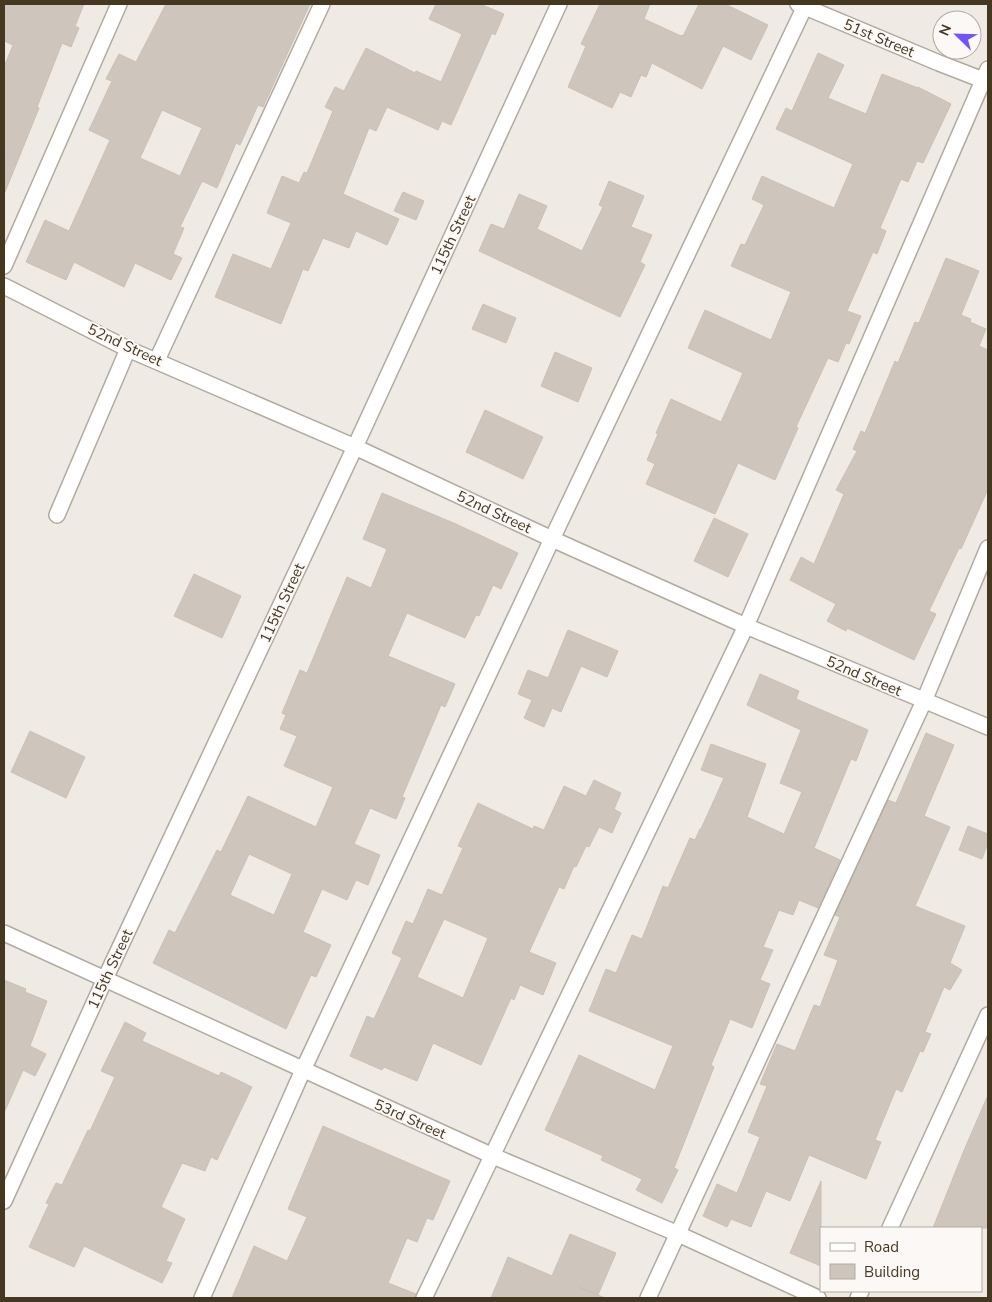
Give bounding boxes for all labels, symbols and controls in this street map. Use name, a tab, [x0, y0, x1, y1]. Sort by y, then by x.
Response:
north arrow	[932, 10, 982, 60]
street label: 51st Street	[840, 14, 918, 62]
text: N	[935, 22, 956, 39]
street label: 115th Street	[426, 191, 480, 278]
street label: 52nd Street	[85, 319, 166, 371]
street label: 52nd Street	[454, 486, 535, 538]
street label: 115th Street	[255, 559, 309, 646]
street label: 52nd Street	[823, 651, 905, 701]
street label: 115th Street	[83, 925, 137, 1012]
street label: 53rd Street	[371, 1094, 450, 1144]
legend	[820, 1227, 982, 1292]
text: Road	[864, 1237, 899, 1257]
text: Building	[864, 1262, 920, 1282]

